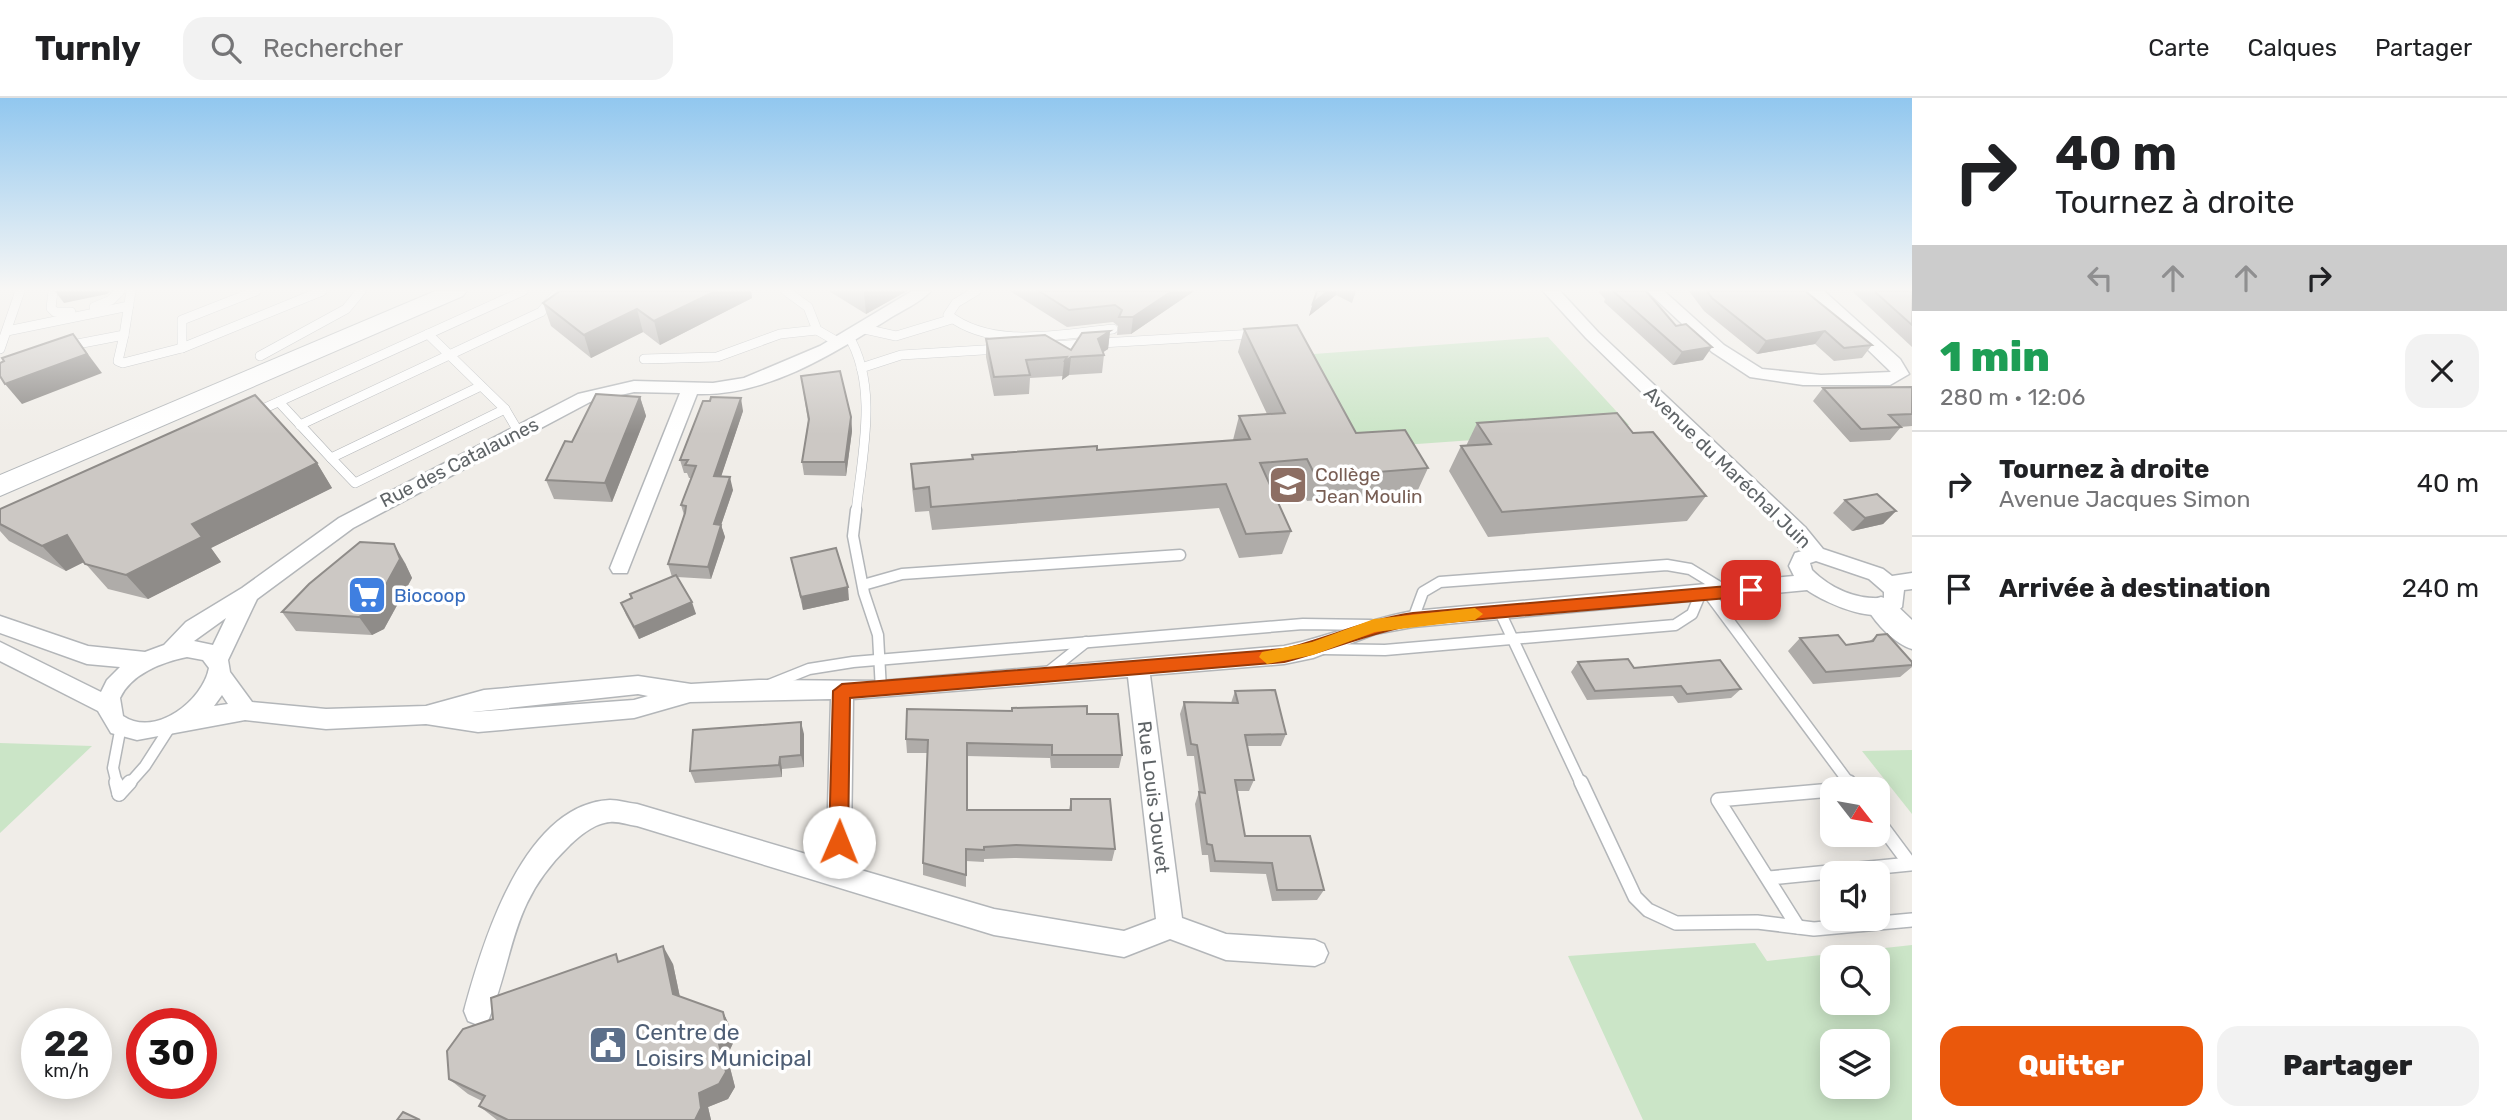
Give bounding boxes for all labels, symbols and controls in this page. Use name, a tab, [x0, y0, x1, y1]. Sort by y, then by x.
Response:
search box	[183, 17, 673, 80]
text: Turnly	[35, 29, 141, 68]
icon: search	[207, 29, 245, 67]
text: Rechercher	[263, 33, 403, 64]
text: Carte	[2148, 34, 2209, 62]
text: Calques	[2247, 34, 2337, 62]
text: Partager	[2375, 34, 2472, 62]
text: 40 m	[2055, 124, 2177, 182]
icon: right	[1940, 126, 2031, 217]
text: Tournez à droite	[2055, 183, 2295, 221]
icon: left	[2081, 259, 2119, 297]
icon: ahead	[2154, 259, 2192, 297]
icon: ahead	[2227, 259, 2265, 297]
icon: right	[2300, 259, 2338, 297]
text: 1 min	[1940, 332, 2050, 382]
button: close	[2405, 334, 2479, 408]
street label: Avenue du Maréchal Juin	[1639, 382, 1816, 553]
text: 280 m · 12:06	[1940, 383, 2085, 411]
street label: Rue des Catalaunes	[376, 413, 542, 512]
text: Tournez à droite	[1999, 454, 2209, 485]
place label: Collège Jean Moulin	[1315, 463, 1423, 508]
school or university icon: Collège Jean Moulin	[1267, 464, 1309, 506]
icon: right	[1940, 465, 1978, 503]
text: 40 m	[2417, 468, 2479, 499]
text: Avenue Jacques Simon	[1999, 485, 2250, 513]
pin	[1721, 560, 1781, 620]
icon: arrive	[1940, 570, 1978, 608]
icon: arrive	[1732, 571, 1770, 609]
text: Arrivée à destination	[1999, 573, 2271, 604]
text: 240 m	[2402, 573, 2479, 604]
supermarket icon: Biocoop	[346, 574, 388, 616]
place label: Biocoop	[394, 584, 466, 607]
street label: Rue Louis Jouvet	[1133, 719, 1174, 875]
north arrow	[1820, 777, 1890, 847]
map controls	[1820, 777, 1890, 1099]
position arrow	[802, 805, 876, 879]
button: sound	[1820, 861, 1890, 931]
button: search	[1820, 945, 1890, 1015]
speed limit sign: 30	[126, 1008, 217, 1099]
place label: Centre de Loisirs Municipal	[635, 1018, 812, 1072]
text: 22	[44, 1023, 89, 1065]
public building icon: Centre de Loisirs Municipal	[587, 1024, 629, 1066]
button: Quitter	[1940, 1026, 2203, 1106]
button: Partager	[2217, 1026, 2479, 1106]
button: layers	[1820, 1029, 1890, 1099]
text: km/h	[44, 1060, 89, 1082]

